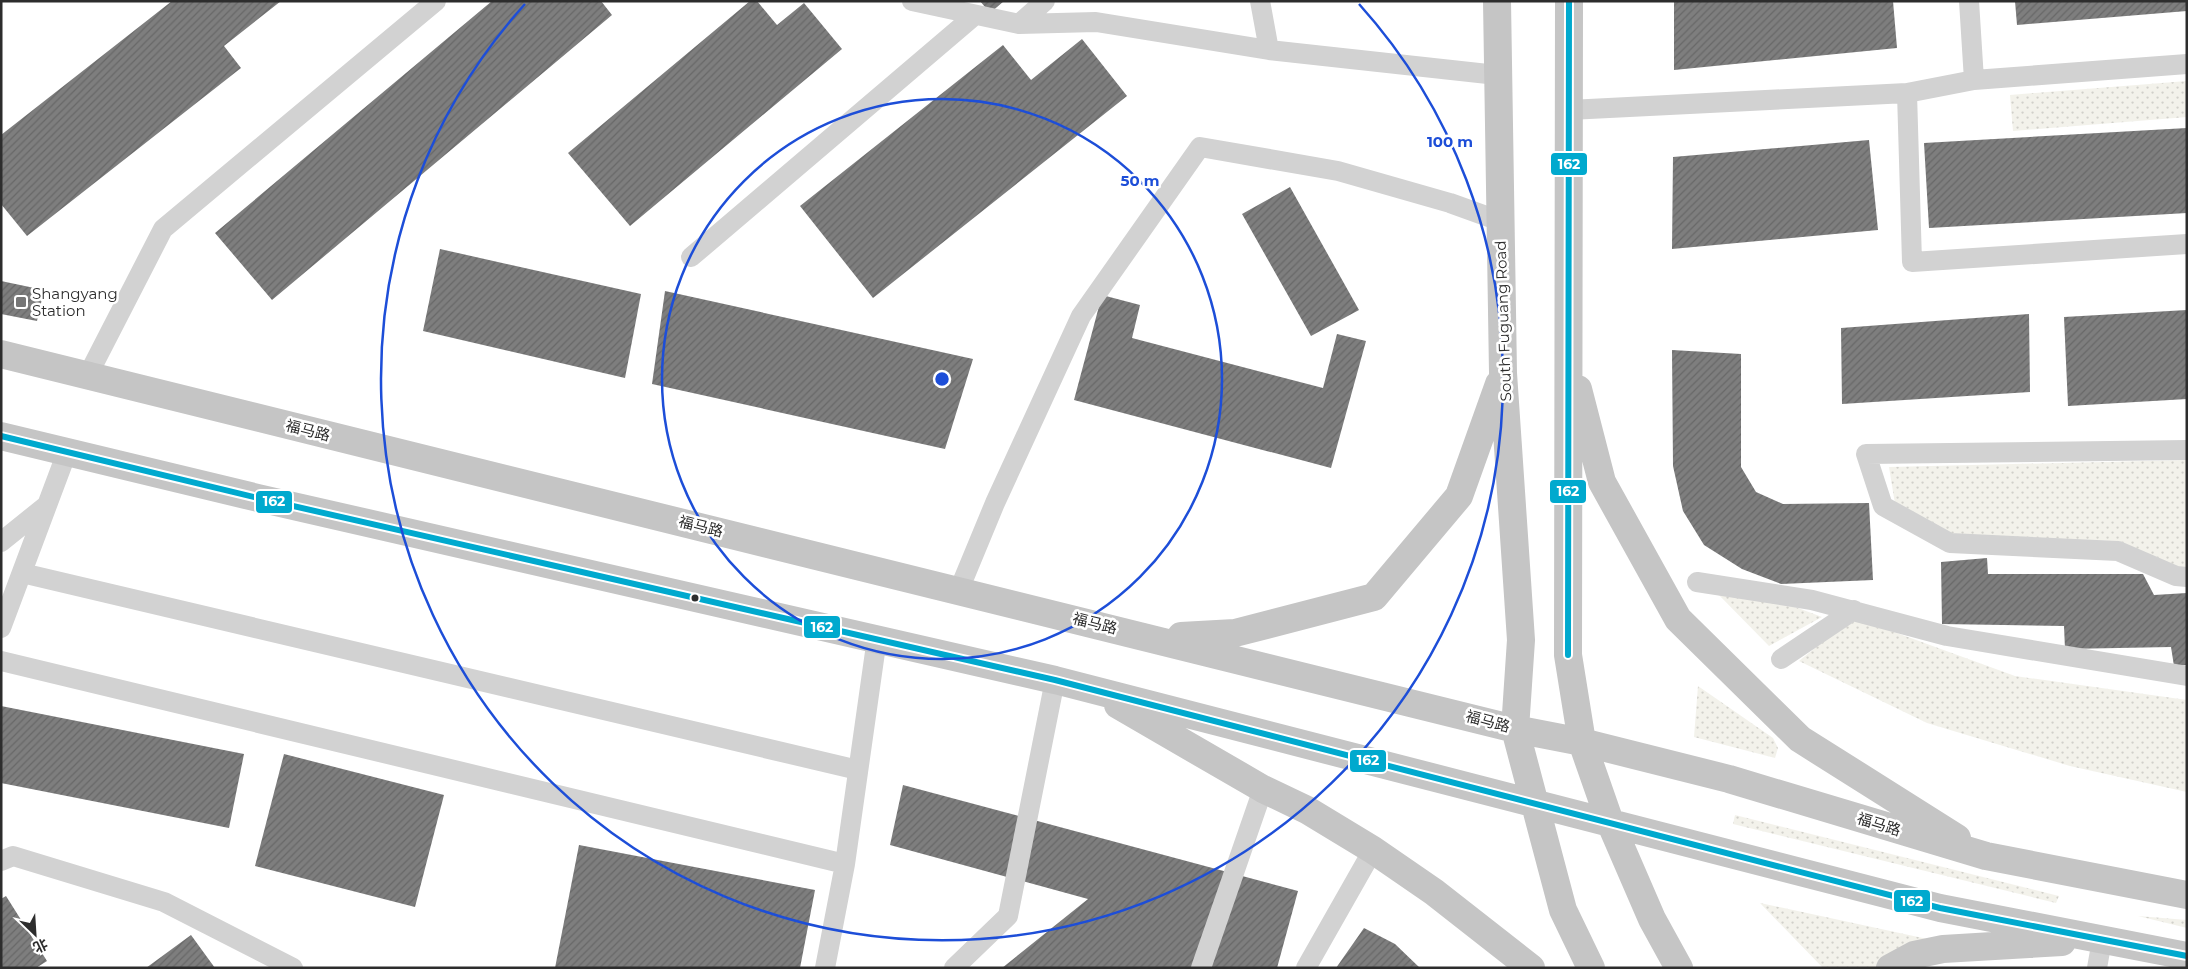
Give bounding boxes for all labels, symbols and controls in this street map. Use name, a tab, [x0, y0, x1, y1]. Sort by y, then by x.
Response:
text: 100 m	[1427, 132, 1473, 151]
line badge: 162	[1550, 152, 1588, 176]
text: 162	[1558, 155, 1580, 173]
text: 50 m	[1120, 171, 1160, 190]
street label: South Fuguang Road	[1491, 240, 1515, 402]
place label: Shangyang Station	[32, 284, 118, 320]
marker: Shangyang Station	[14, 295, 28, 309]
centre of rings	[933, 370, 951, 388]
street label: 福马路	[284, 415, 332, 445]
line badge: 162	[1549, 479, 1587, 504]
text: 162	[1557, 482, 1579, 500]
line badge: 162	[255, 490, 293, 514]
text: 162	[263, 492, 285, 510]
street label: 福马路	[677, 511, 725, 541]
unlabelled marker	[690, 593, 700, 603]
street label: 福马路	[1071, 608, 1119, 638]
line badge: 162	[803, 615, 841, 639]
text: 162	[811, 618, 833, 636]
street label: 福马路	[1464, 706, 1512, 736]
line badge: 162	[1349, 749, 1387, 773]
text: 162	[1357, 751, 1379, 769]
street label: 福马路	[1855, 808, 1903, 840]
line badge: 162	[1893, 889, 1931, 913]
text: 162	[1901, 892, 1923, 910]
north arrow	[10, 909, 60, 959]
text: 北	[30, 935, 51, 957]

